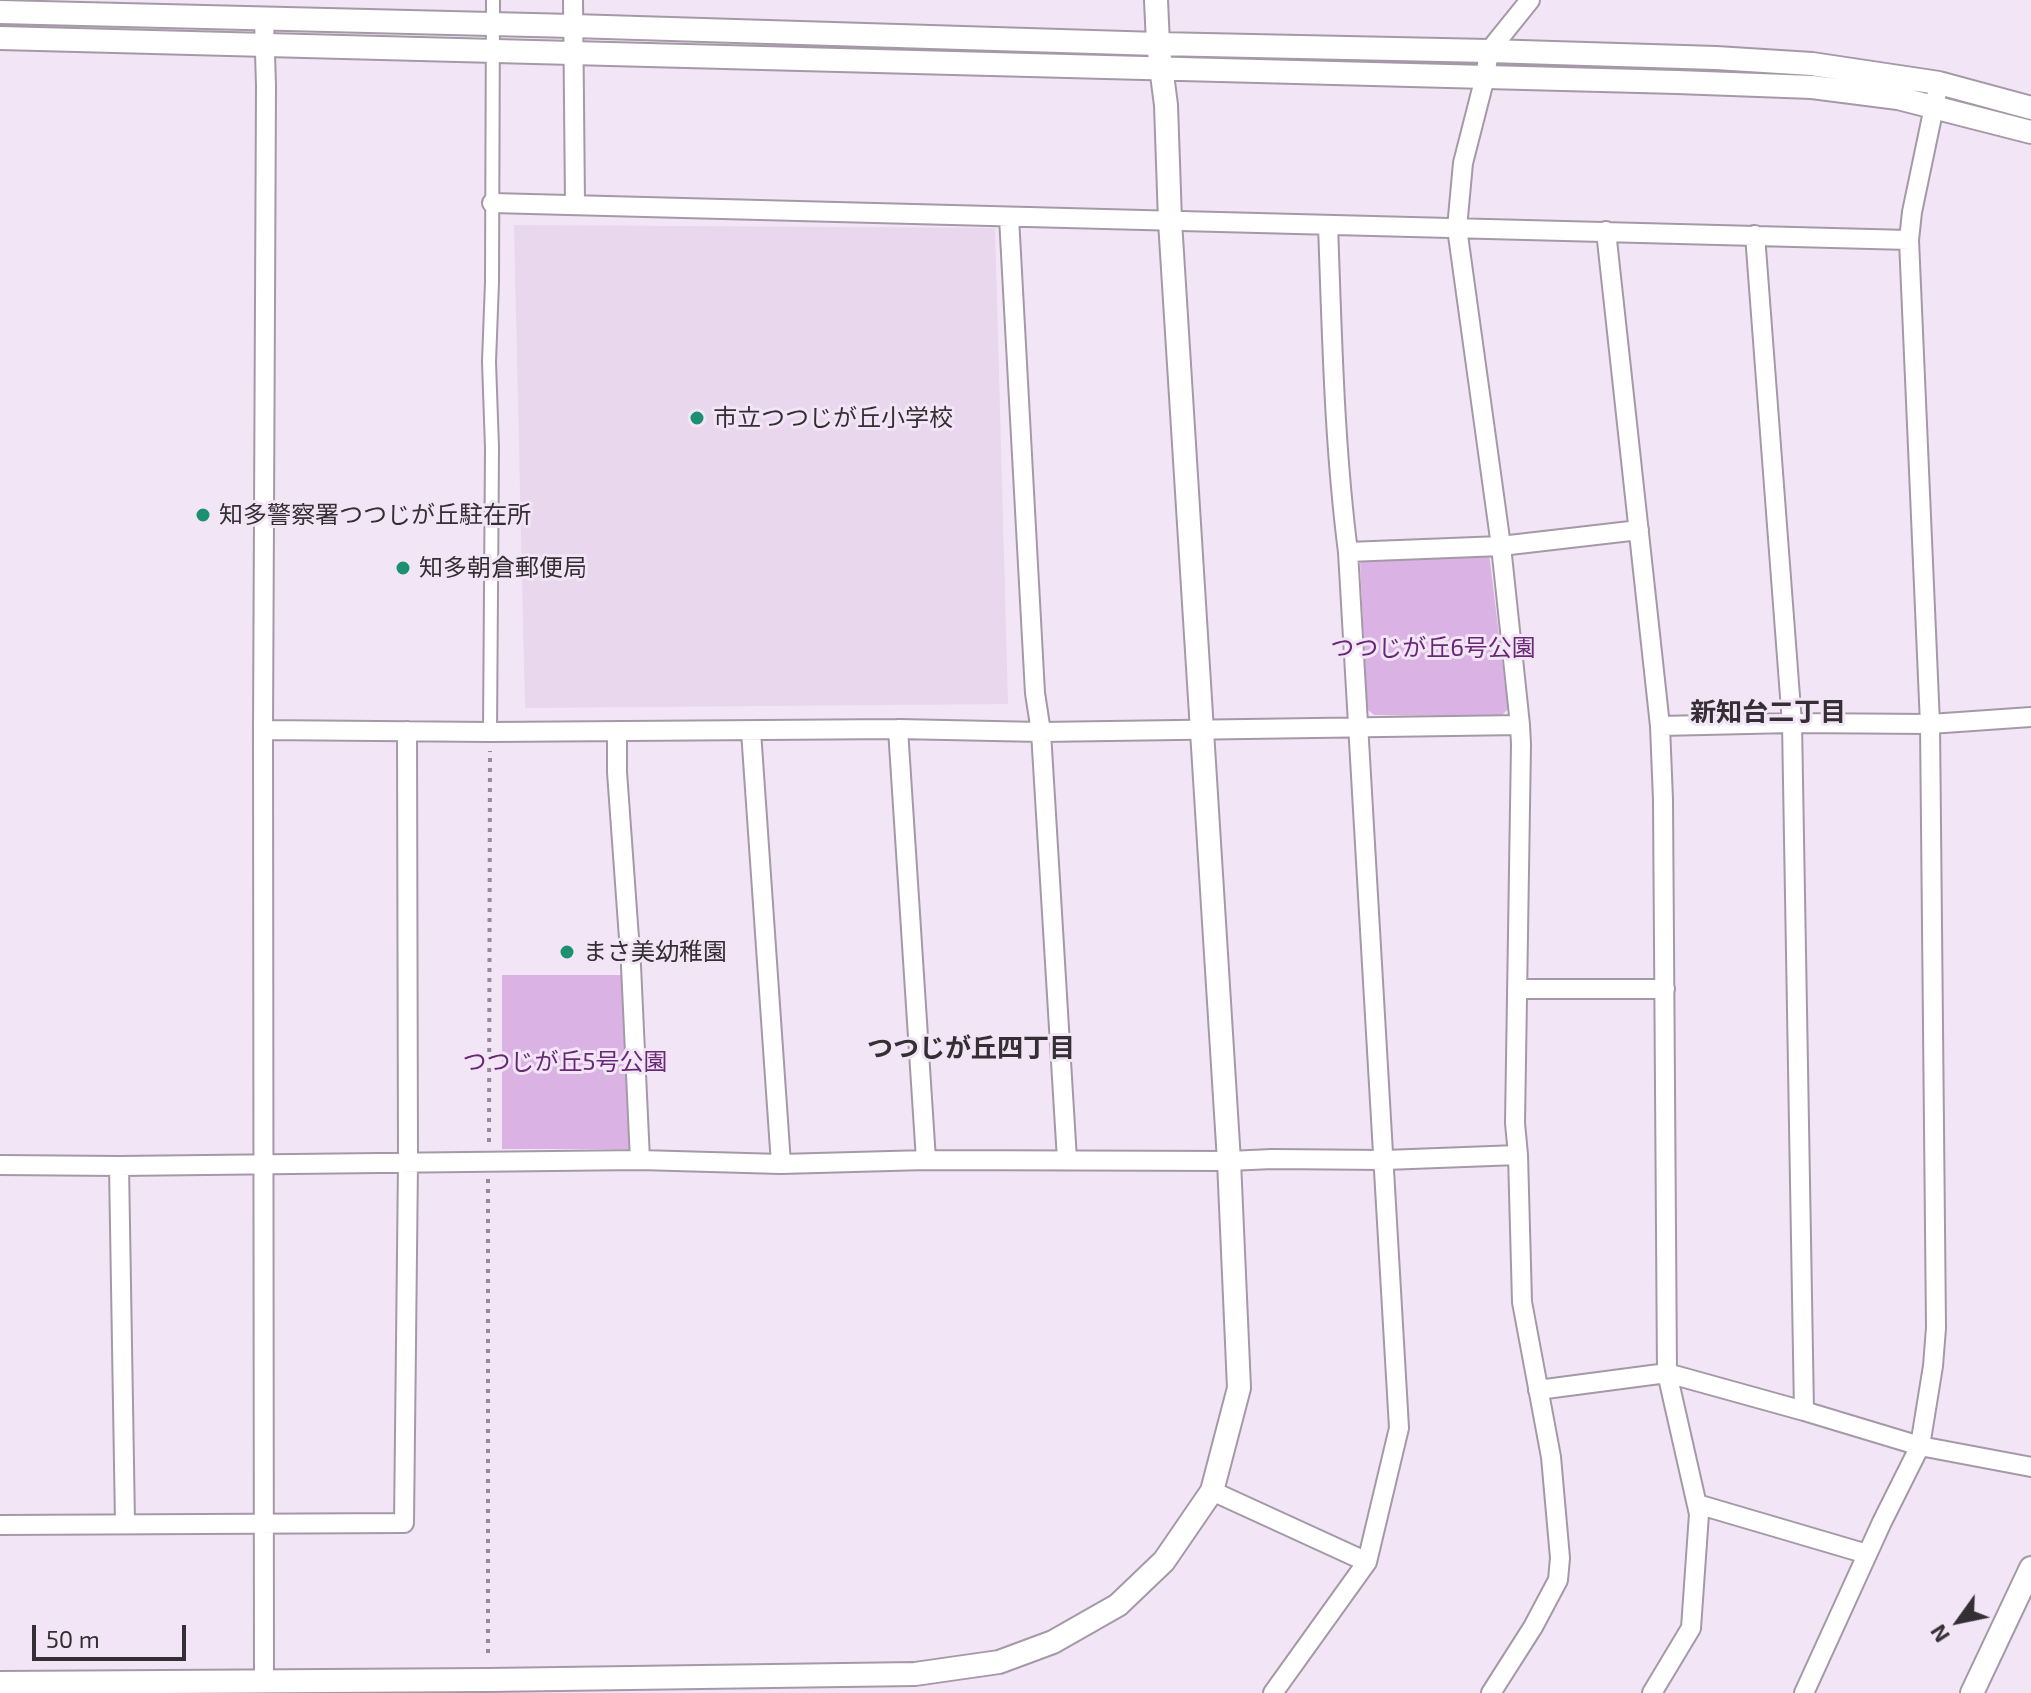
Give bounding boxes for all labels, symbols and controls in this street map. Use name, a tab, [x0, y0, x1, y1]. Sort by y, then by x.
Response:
place label: 市立つつじが丘小学校	[713, 404, 953, 432]
marker: 市立つつじが丘小学校	[688, 409, 706, 427]
place label: 知多警察署つつじが丘駐在所	[219, 501, 531, 529]
marker: 知多警察署つつじが丘駐在所	[194, 506, 212, 524]
place label: 知多朝倉郵便局	[419, 554, 587, 582]
marker: 知多朝倉郵便局	[394, 559, 412, 577]
park label: つつじが丘6号公園	[1330, 634, 1536, 662]
district label: 新知台二丁目	[1690, 696, 1846, 728]
place label: まさ美幼稚園	[583, 938, 727, 966]
marker: まさ美幼稚園	[558, 943, 576, 961]
district label: つつじが丘四丁目	[867, 1032, 1075, 1064]
park label: つつじが丘5号公園	[463, 1048, 667, 1076]
north arrow	[1919, 1581, 1999, 1661]
scale bar	[36, 1609, 190, 1659]
text: N	[1924, 1620, 1954, 1648]
text: 50 m	[46, 1624, 100, 1653]

